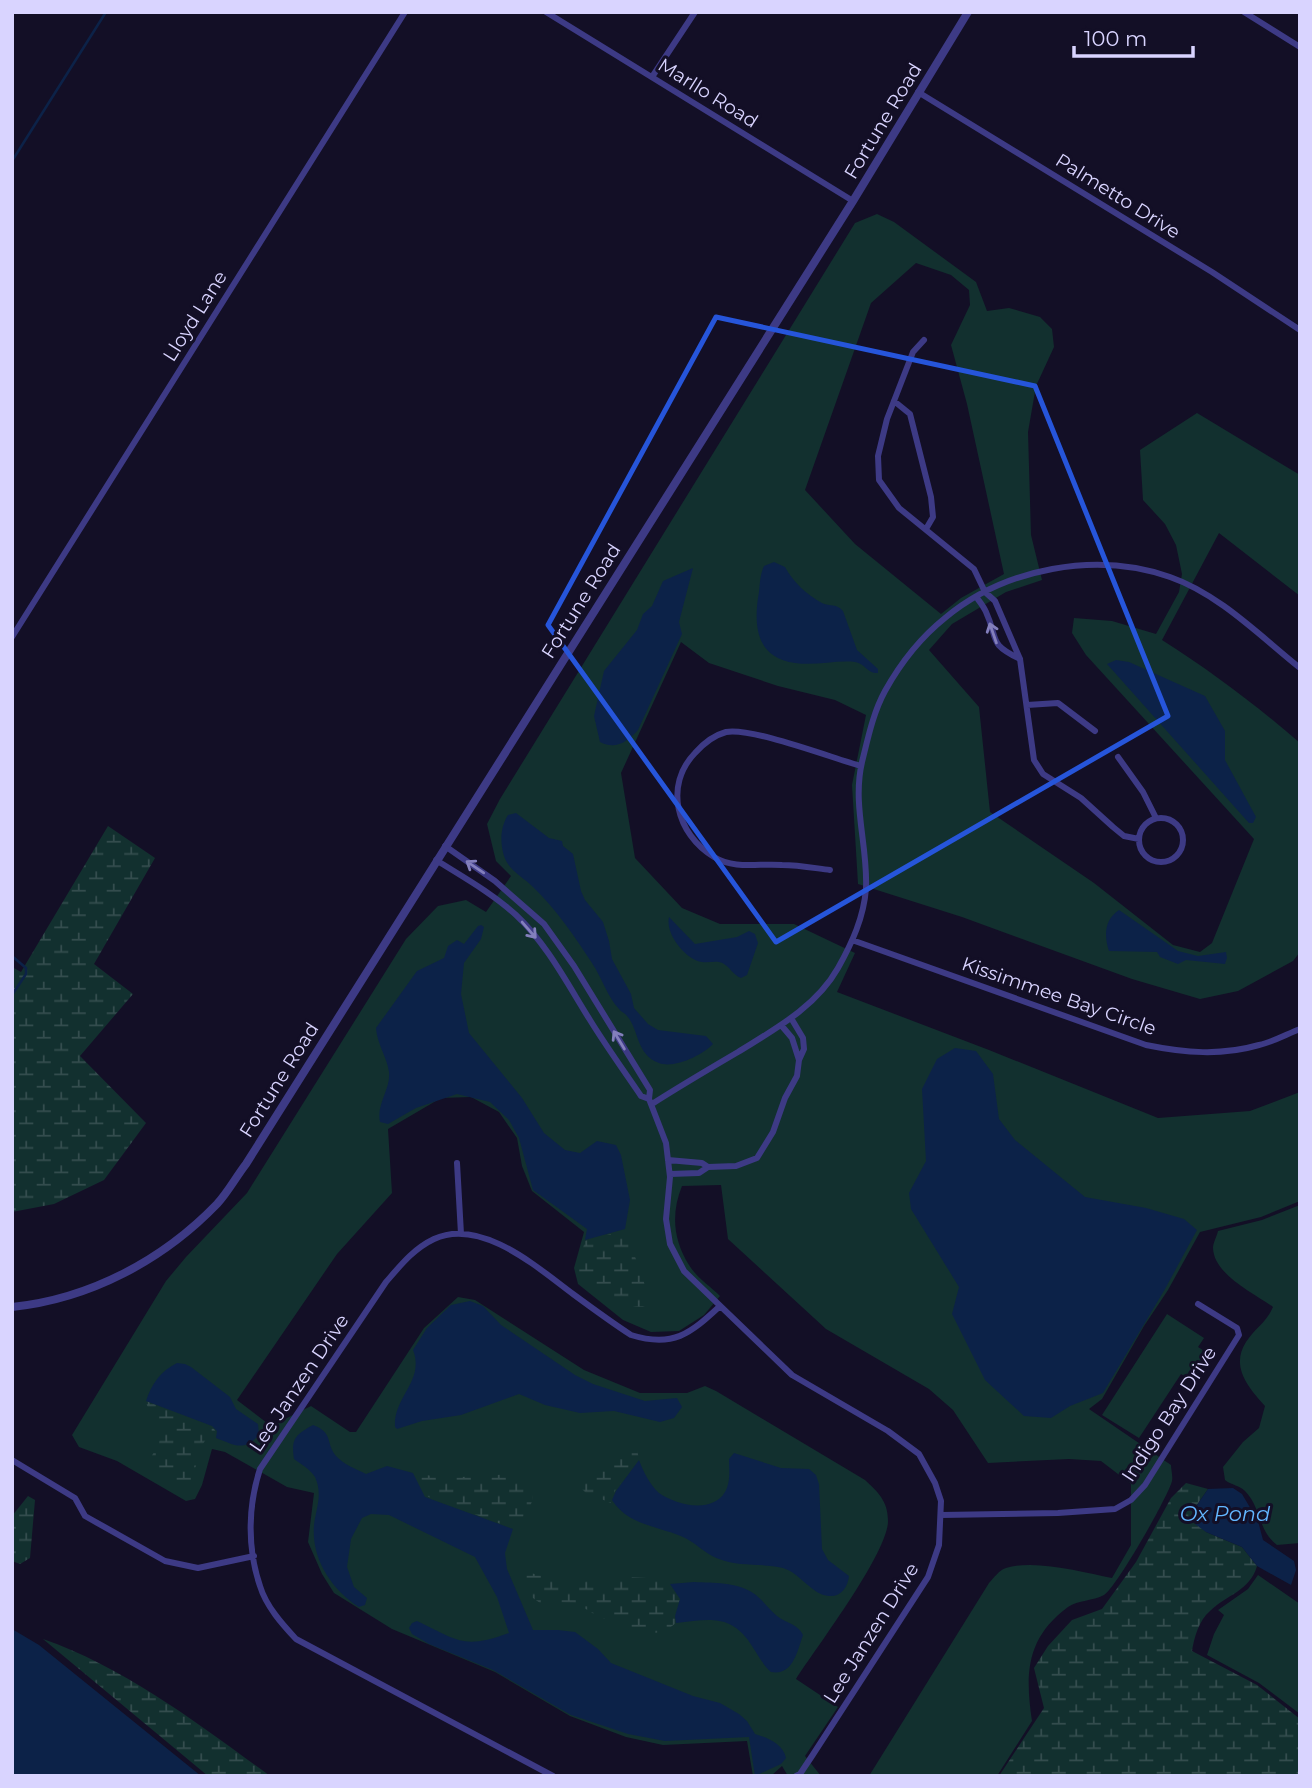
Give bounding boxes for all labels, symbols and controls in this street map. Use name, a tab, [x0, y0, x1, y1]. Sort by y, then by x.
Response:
scale bar	[1074, 14, 1193, 58]
text: 100 m	[1084, 26, 1147, 51]
street label: Marllo Road	[654, 53, 762, 133]
street label: Fortune Road	[839, 59, 927, 183]
street label: Palmetto Drive	[1051, 148, 1185, 244]
street label: Lloyd Lane	[158, 266, 232, 366]
street label: Fortune Road	[537, 539, 625, 663]
one-way arrow	[986, 623, 998, 645]
one-way arrow	[466, 860, 485, 874]
one-way arrow	[521, 921, 537, 939]
street label: Kissimmee Bay Circle	[959, 952, 1159, 1040]
street label: Fortune Road	[235, 1018, 323, 1142]
one-way arrow	[611, 1031, 625, 1051]
street label: Lee Janzen Drive	[244, 1310, 354, 1456]
street label: Indigo Bay Drive	[1117, 1342, 1221, 1486]
water label: Ox Pond	[1180, 1501, 1271, 1526]
street label: Lee Janzen Drive	[819, 1559, 923, 1707]

